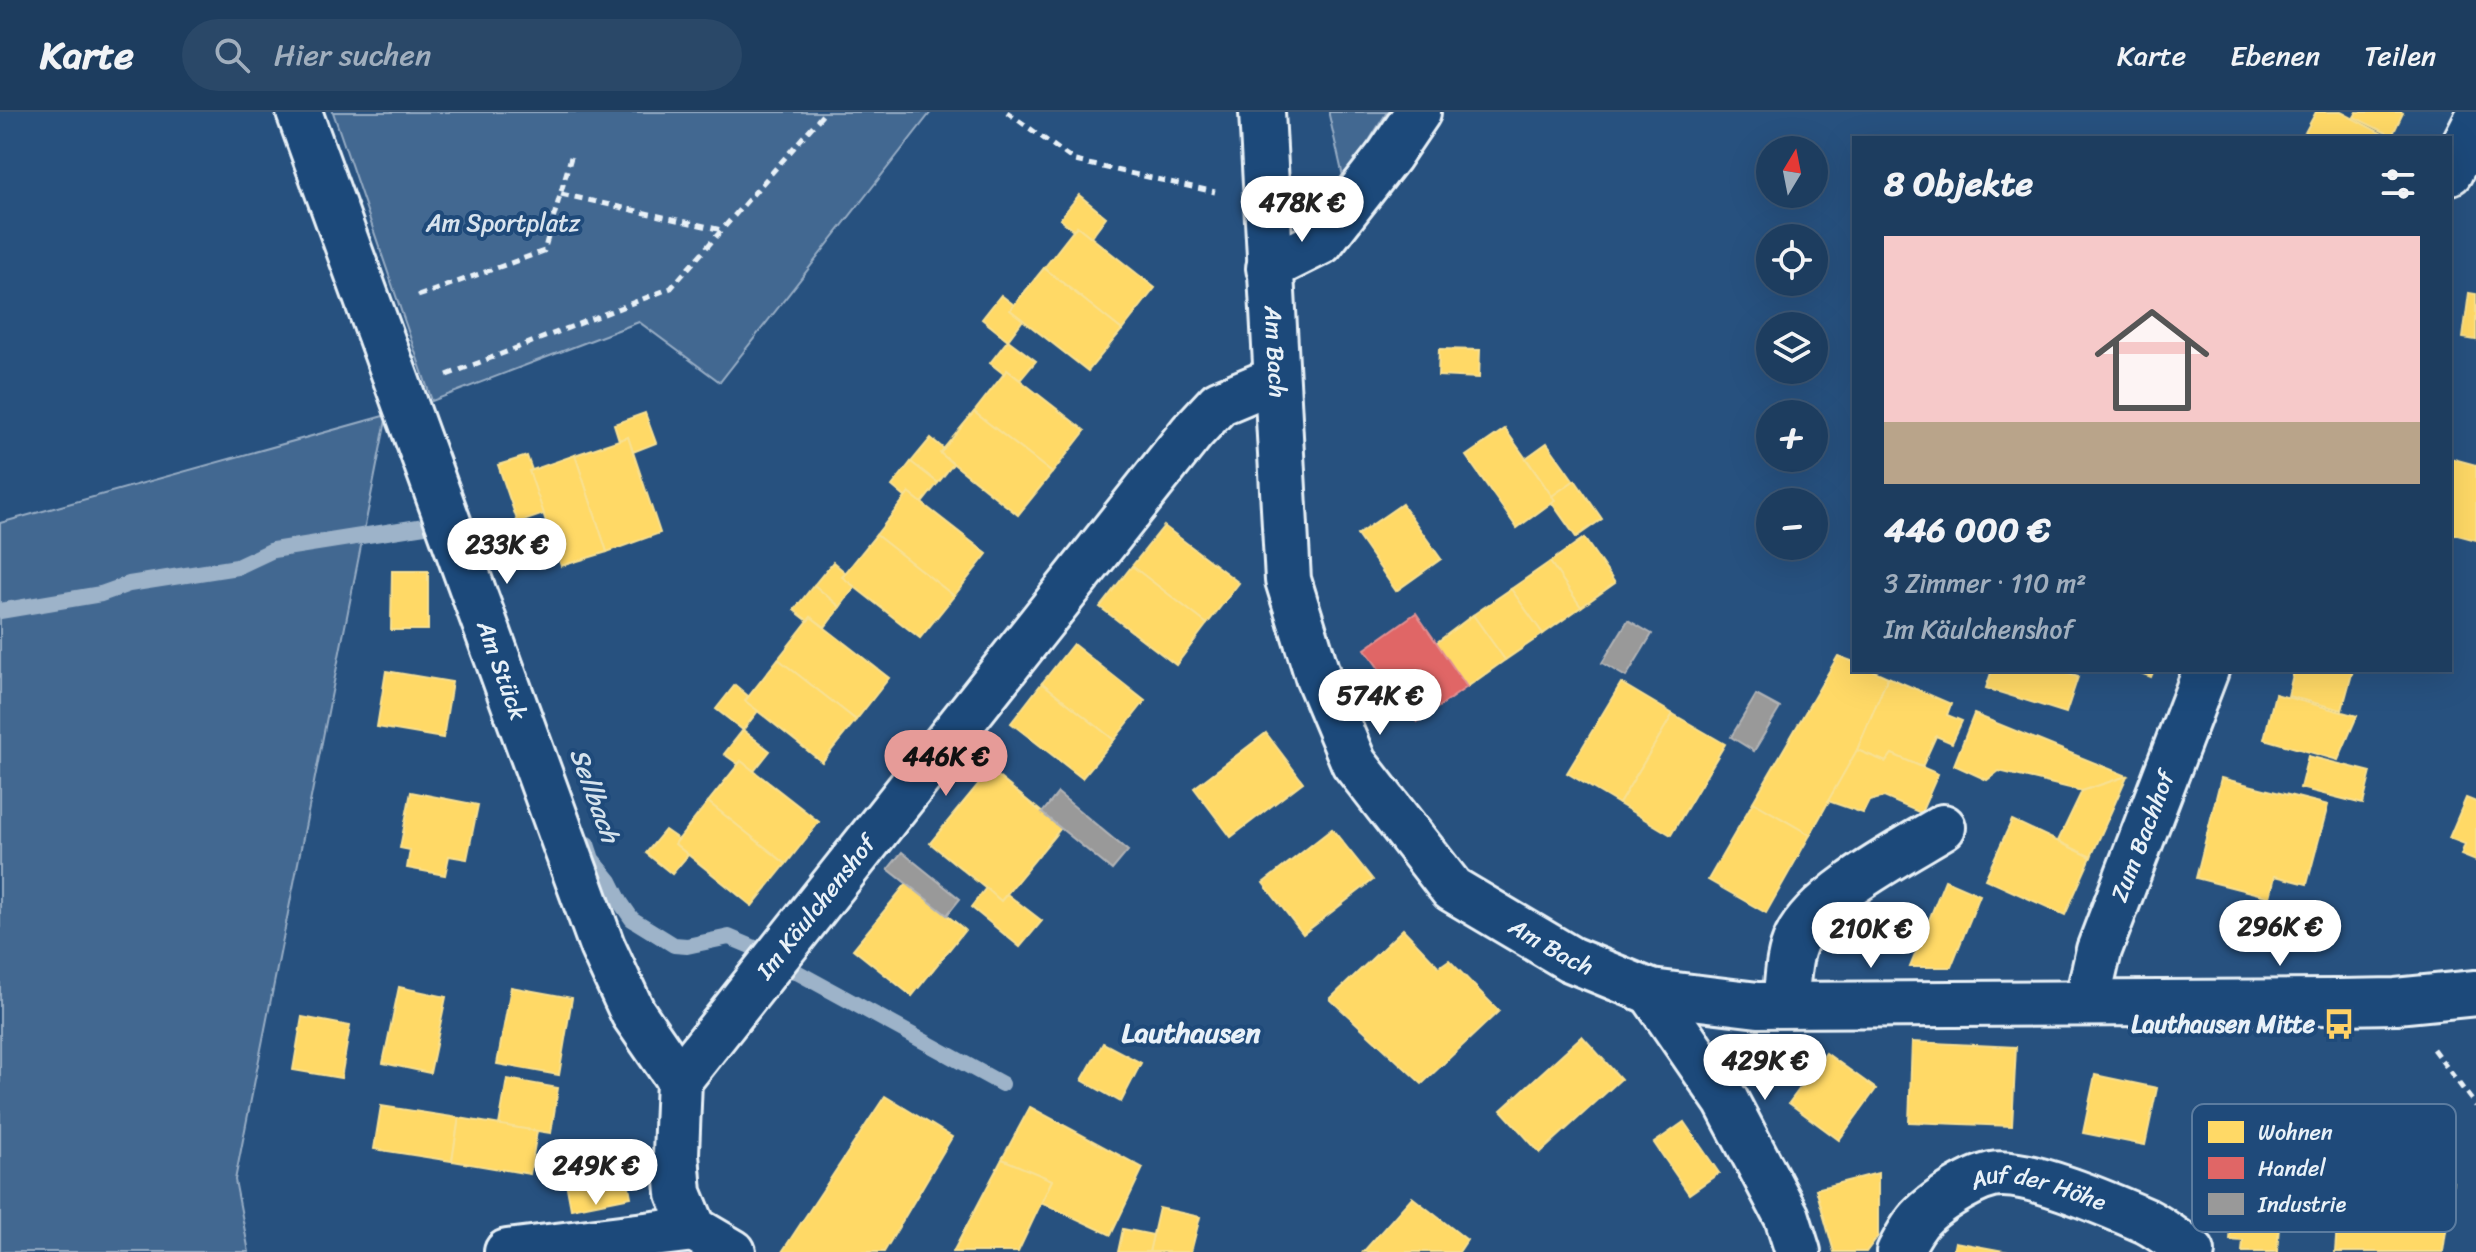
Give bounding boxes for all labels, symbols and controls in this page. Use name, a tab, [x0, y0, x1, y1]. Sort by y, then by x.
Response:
search box	[182, 19, 742, 91]
text: Karte	[40, 22, 134, 89]
text: Hier suchen	[274, 28, 431, 82]
text: Karte	[2117, 31, 2186, 80]
text: Ebenen	[2230, 31, 2320, 80]
text: Teilen	[2364, 31, 2436, 80]
icon: search	[210, 33, 254, 77]
north arrow	[1756, 136, 1828, 208]
map controls	[1756, 136, 1828, 560]
text: 8 Objekte	[1884, 154, 2033, 214]
icon: filters	[2376, 162, 2420, 206]
pin: 478K €	[1237, 176, 1367, 244]
text: 478K €	[1259, 179, 1345, 225]
park label: Am Sportplatz	[425, 202, 581, 244]
button: locate	[1756, 224, 1828, 296]
icon: home	[2080, 288, 2224, 432]
street label: Am Bach	[1252, 303, 1299, 399]
button: layers	[1756, 312, 1828, 384]
button: +	[1756, 400, 1828, 472]
button: −	[1756, 488, 1828, 560]
text: 446 000 €	[1884, 500, 2051, 560]
pin: 233K €	[442, 518, 572, 586]
text: 233K €	[465, 521, 549, 567]
text: 3 Zimmer · 110 m²	[1884, 560, 2087, 606]
text: Im Käulchenshof	[1884, 606, 2074, 652]
street label: Am Stück	[464, 613, 539, 726]
pin: 574K €	[1315, 669, 1445, 737]
text: 574K €	[1337, 672, 1423, 718]
pin: 446K €	[881, 730, 1011, 798]
text: 446K €	[902, 733, 990, 779]
water label: Sellbach	[557, 741, 634, 851]
street label: Zum Bachhof	[2098, 762, 2188, 908]
street label: Im Käulchenshof	[744, 823, 888, 990]
pin: 296K €	[2215, 900, 2345, 968]
pin: 210K €	[1806, 902, 1936, 970]
text: 296K €	[2237, 903, 2323, 949]
text: 210K €	[1830, 905, 1912, 951]
street label: Am Bach	[1500, 906, 1600, 987]
place label: Lauthausen Mitte	[2131, 1003, 2316, 1045]
bus stop icon: Lauthausen Mitte	[2322, 1007, 2356, 1041]
district label: Lauthausen	[1122, 1008, 1261, 1057]
pin: 429K €	[1700, 1034, 1830, 1102]
text: 429K €	[1721, 1037, 1809, 1083]
legend	[2192, 1104, 2456, 1232]
text: Wohnen	[2258, 1113, 2333, 1152]
pin: 249K €	[531, 1139, 661, 1207]
text: 249K €	[552, 1142, 640, 1188]
text: Handel	[2258, 1149, 2326, 1188]
street label: Auf der Höhe	[1962, 1153, 2113, 1223]
text: Industrie	[2257, 1185, 2347, 1224]

